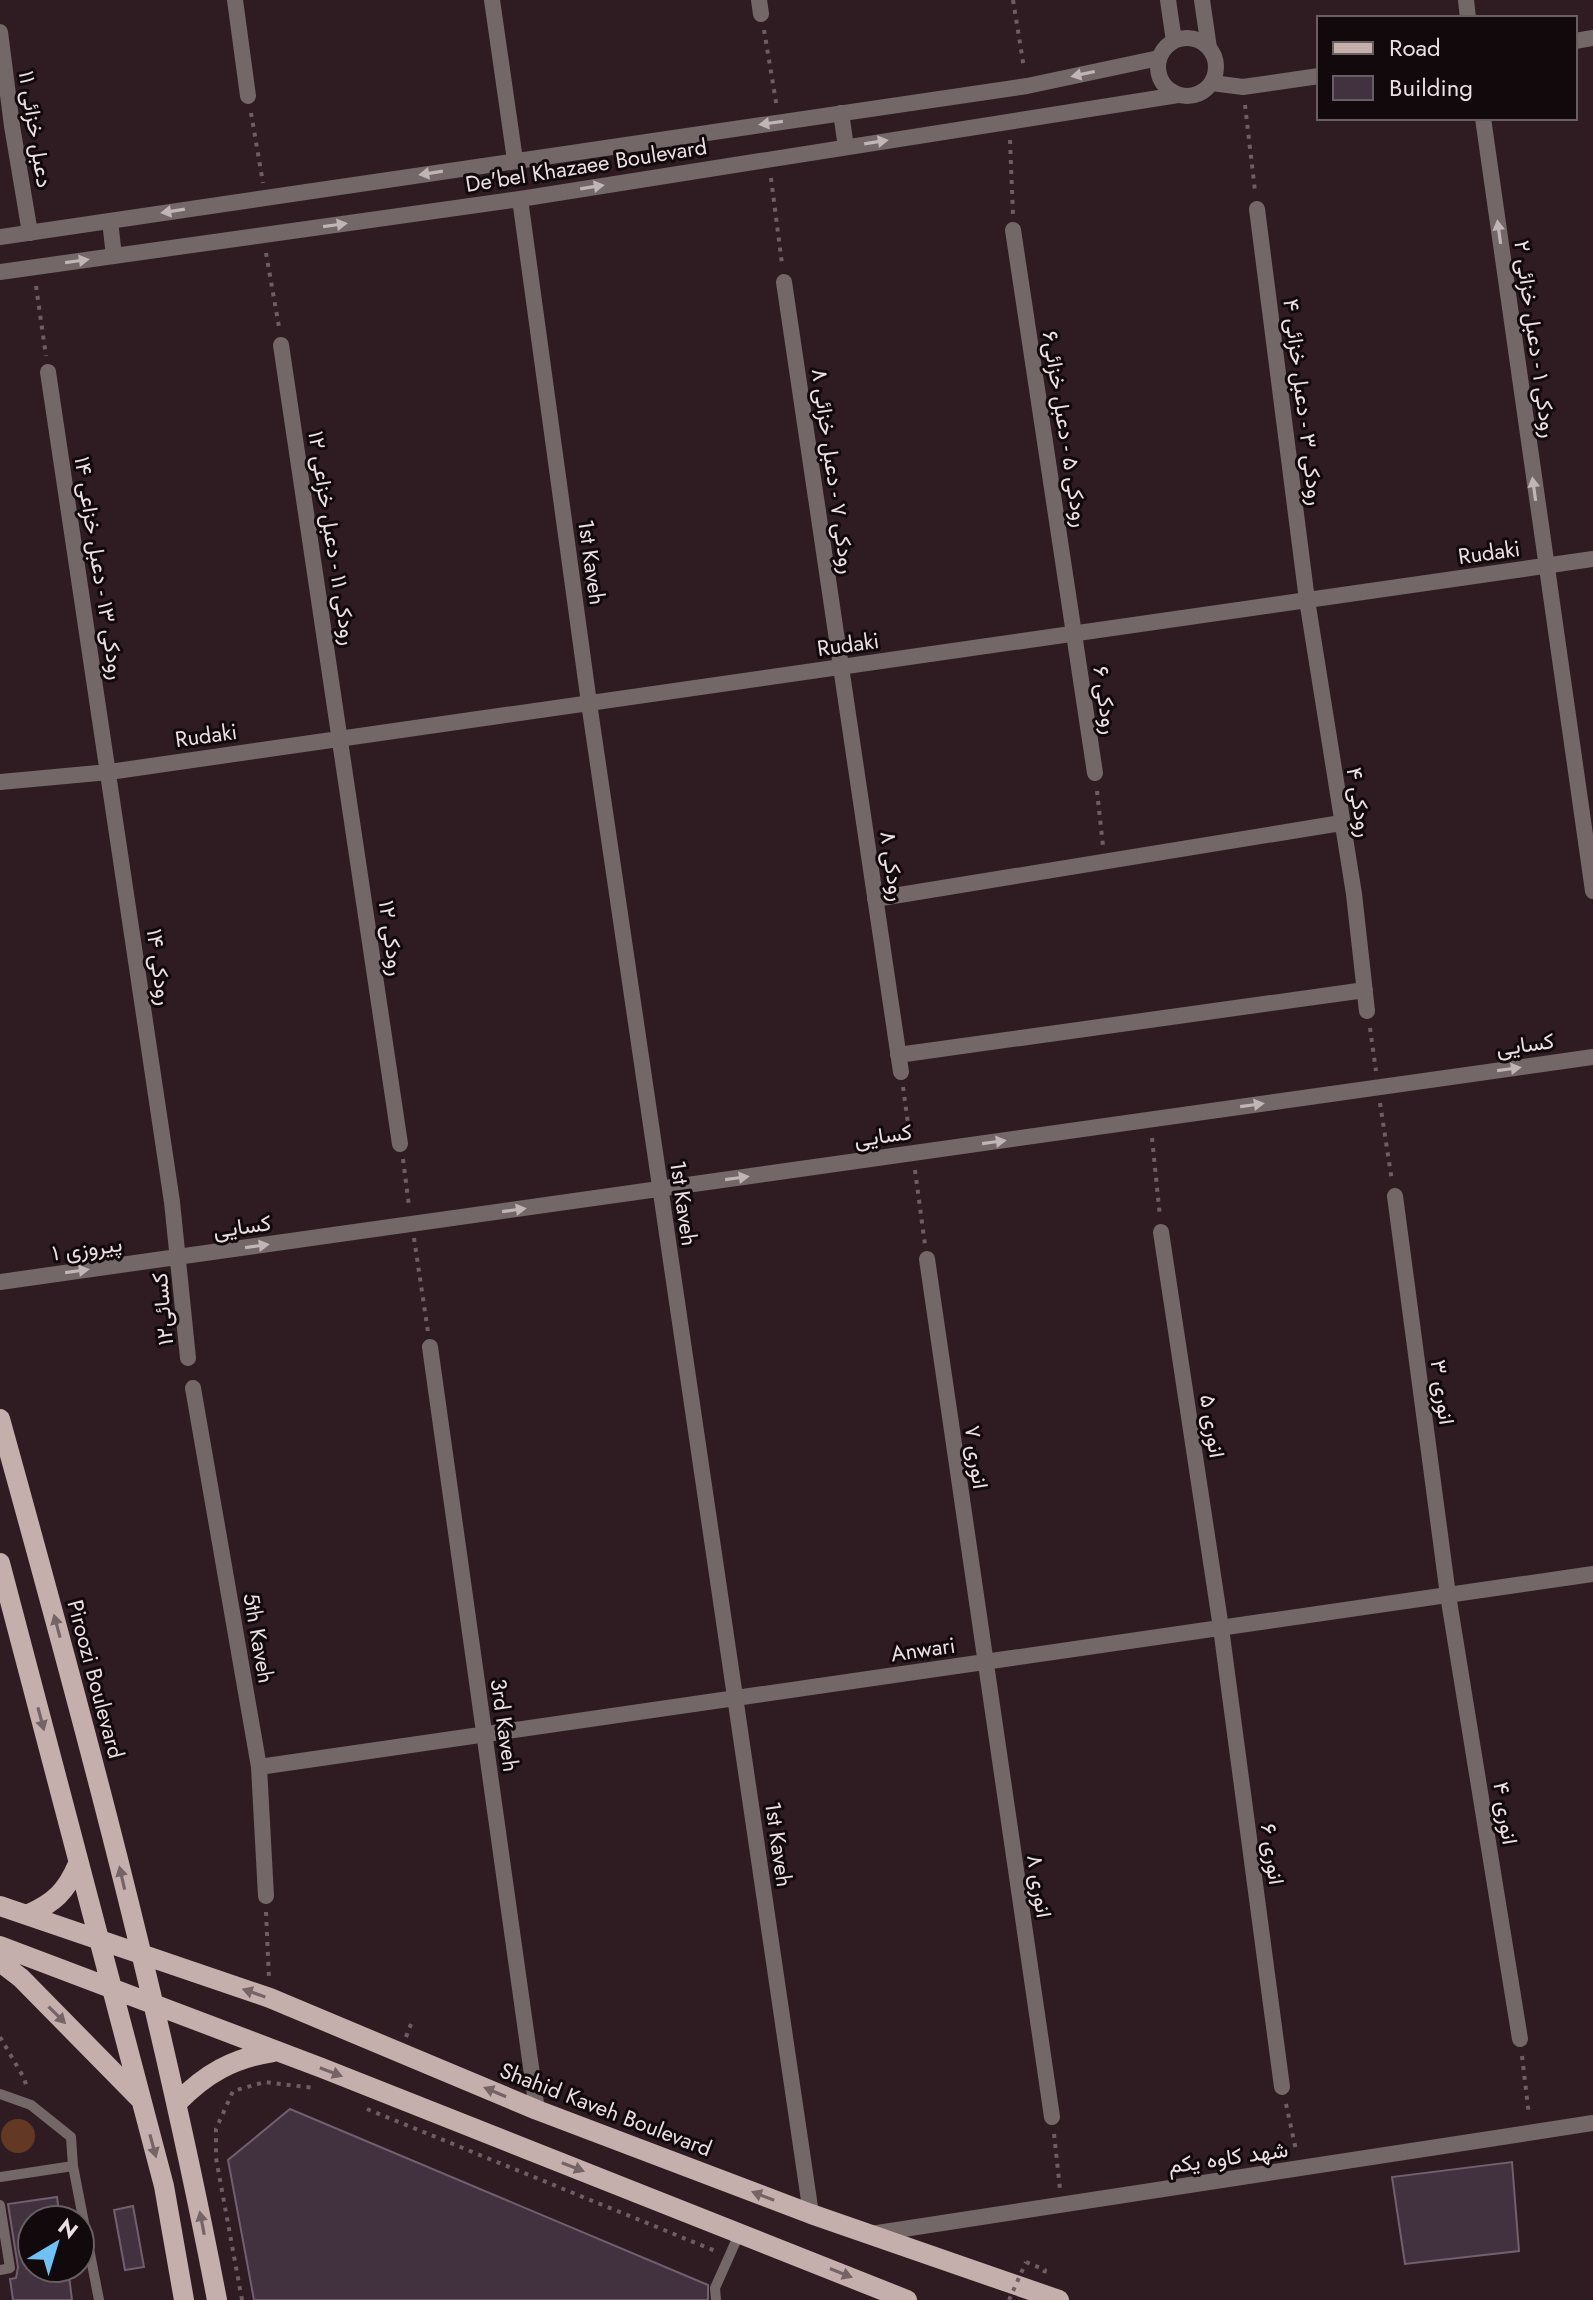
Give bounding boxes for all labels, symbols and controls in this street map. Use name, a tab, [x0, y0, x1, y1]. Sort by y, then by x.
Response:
legend	[1317, 16, 1577, 120]
text: Road	[1389, 30, 1441, 65]
street label: دعبل خزائی ۱۱	[11, 68, 61, 190]
one-way arrow	[1070, 68, 1095, 81]
text: Building	[1389, 70, 1473, 105]
one-way arrow	[758, 117, 783, 130]
street label: De'bel Khazaee Boulevard	[463, 130, 709, 200]
one-way arrow	[864, 136, 889, 148]
one-way arrow	[418, 167, 443, 180]
one-way arrow	[580, 180, 605, 193]
one-way arrow	[161, 205, 186, 218]
one-way arrow	[323, 218, 348, 231]
one-way arrow	[1492, 219, 1505, 244]
street label: رودکی ۱ - دعبل خزائی ۲	[1506, 238, 1566, 440]
one-way arrow	[65, 254, 90, 267]
street label: رودکی ۳ - دعبل خزائی ۴	[1275, 297, 1333, 507]
street label: رودکی ۵ - دعبل خزائی۶	[1035, 329, 1097, 529]
street label: رودکی ۷ - دعبل خزائی ۸	[804, 366, 864, 576]
street label: رودکی ۱۱ - دعبل خزاعی ۱۲	[300, 429, 366, 647]
street label: رودکی ۱۳ - دعبل خزاعی ۱۴	[67, 454, 133, 682]
one-way arrow	[1527, 476, 1540, 501]
street label: 1st Kaveh	[570, 517, 614, 607]
street label: Rudaki	[1456, 532, 1522, 572]
street label: Rudaki	[815, 624, 881, 664]
street label: رودکی ۶	[1085, 664, 1127, 736]
street label: Rudaki	[173, 715, 239, 755]
street label: رودکی ۴	[1339, 765, 1381, 839]
street label: رودکی ۸	[872, 829, 914, 903]
street label: رودکی ۱۲	[371, 898, 413, 978]
street label: رودکی ۱۴	[139, 927, 181, 1007]
street label: کسایی	[1494, 1024, 1556, 1064]
one-way arrow	[1497, 1062, 1522, 1075]
one-way arrow	[1239, 1098, 1264, 1111]
street label: کسایی	[852, 1115, 914, 1155]
one-way arrow	[982, 1135, 1007, 1148]
street label: 1st Kaveh	[662, 1158, 706, 1248]
one-way arrow	[725, 1171, 750, 1184]
one-way arrow	[502, 1203, 527, 1216]
street label: کسایی	[211, 1206, 273, 1246]
street label: پیروزی ۱	[50, 1227, 124, 1269]
one-way arrow	[245, 1239, 270, 1252]
one-way arrow	[65, 1264, 90, 1277]
street label: کسائی۱۲	[143, 1271, 181, 1347]
street label: انوری ۳	[1423, 1357, 1463, 1427]
street label: انوری ۵	[1192, 1392, 1234, 1460]
street label: انوری ۷	[957, 1423, 997, 1491]
street label: 5th Kaveh	[235, 1590, 283, 1686]
street label: Piroozi Boulevard	[59, 1596, 133, 1762]
one-way arrow	[51, 1614, 63, 1639]
street label: Anwari	[889, 1629, 957, 1669]
street label: 3rd Kaveh	[483, 1676, 527, 1774]
one-way arrow	[35, 1707, 47, 1732]
street label: انوری ۴	[1485, 1779, 1527, 1847]
street label: 1st Kaveh	[757, 1799, 801, 1889]
street label: انوری ۶	[1253, 1821, 1293, 1887]
street label: انوری ۸	[1019, 1852, 1061, 1920]
one-way arrow	[115, 1865, 128, 1890]
one-way arrow	[242, 1986, 266, 1998]
one-way arrow	[47, 2005, 66, 2024]
street label: Shahid Kaveh Boulevard	[495, 2054, 717, 2164]
one-way arrow	[319, 2066, 343, 2079]
one-way arrow	[483, 2085, 507, 2098]
one-way arrow	[147, 2133, 159, 2158]
street label: شهد کاوه یکم	[1166, 2133, 1290, 2181]
one-way arrow	[561, 2161, 585, 2174]
one-way arrow	[751, 2189, 775, 2202]
north arrow	[16, 2204, 96, 2284]
text: N	[52, 2210, 85, 2246]
one-way arrow	[195, 2211, 208, 2236]
one-way arrow	[829, 2267, 853, 2280]

